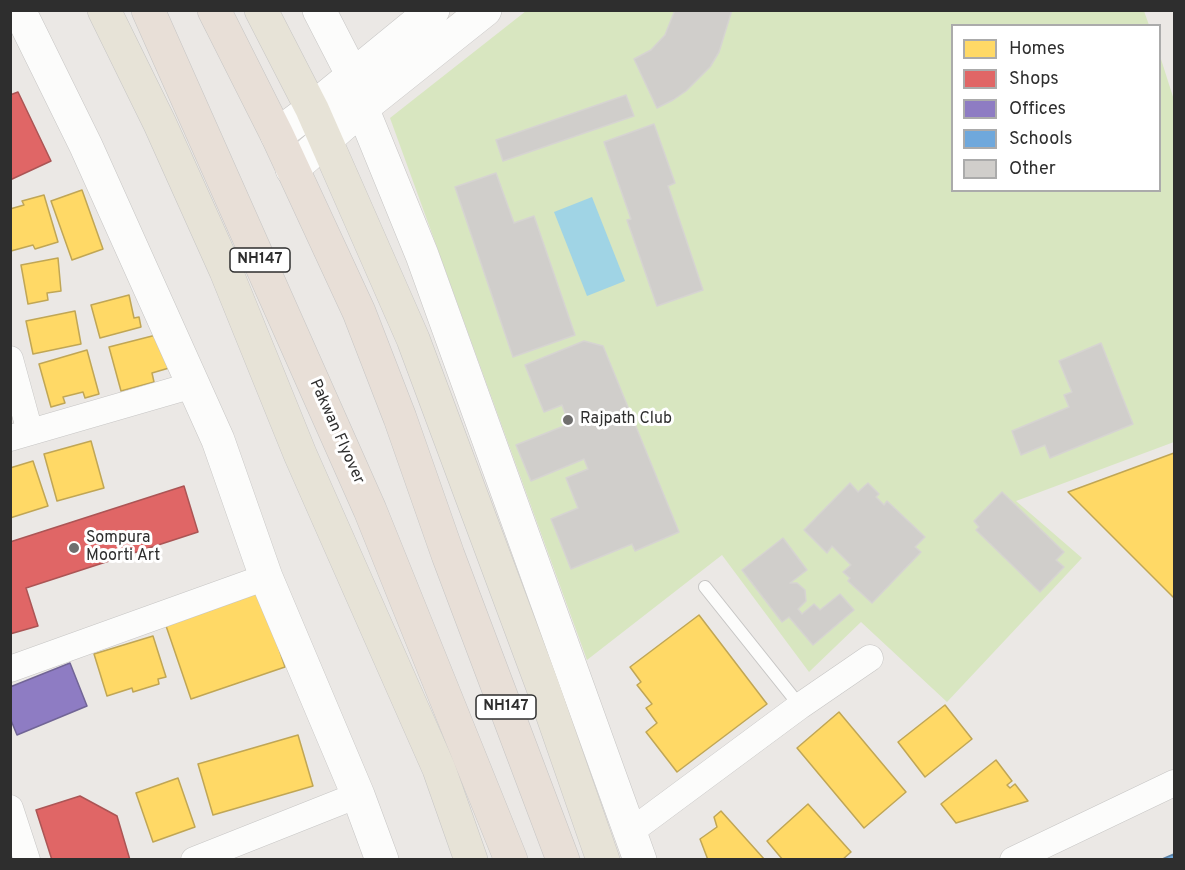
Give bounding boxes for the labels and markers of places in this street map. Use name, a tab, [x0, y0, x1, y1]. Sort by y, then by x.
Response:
place label: Rajpath Club	[580, 410, 672, 430]
marker: Rajpath Club	[561, 413, 575, 427]
place label: Sompura Moorti Art	[86, 529, 160, 567]
marker: Sompura Moorti Art	[67, 541, 81, 555]

